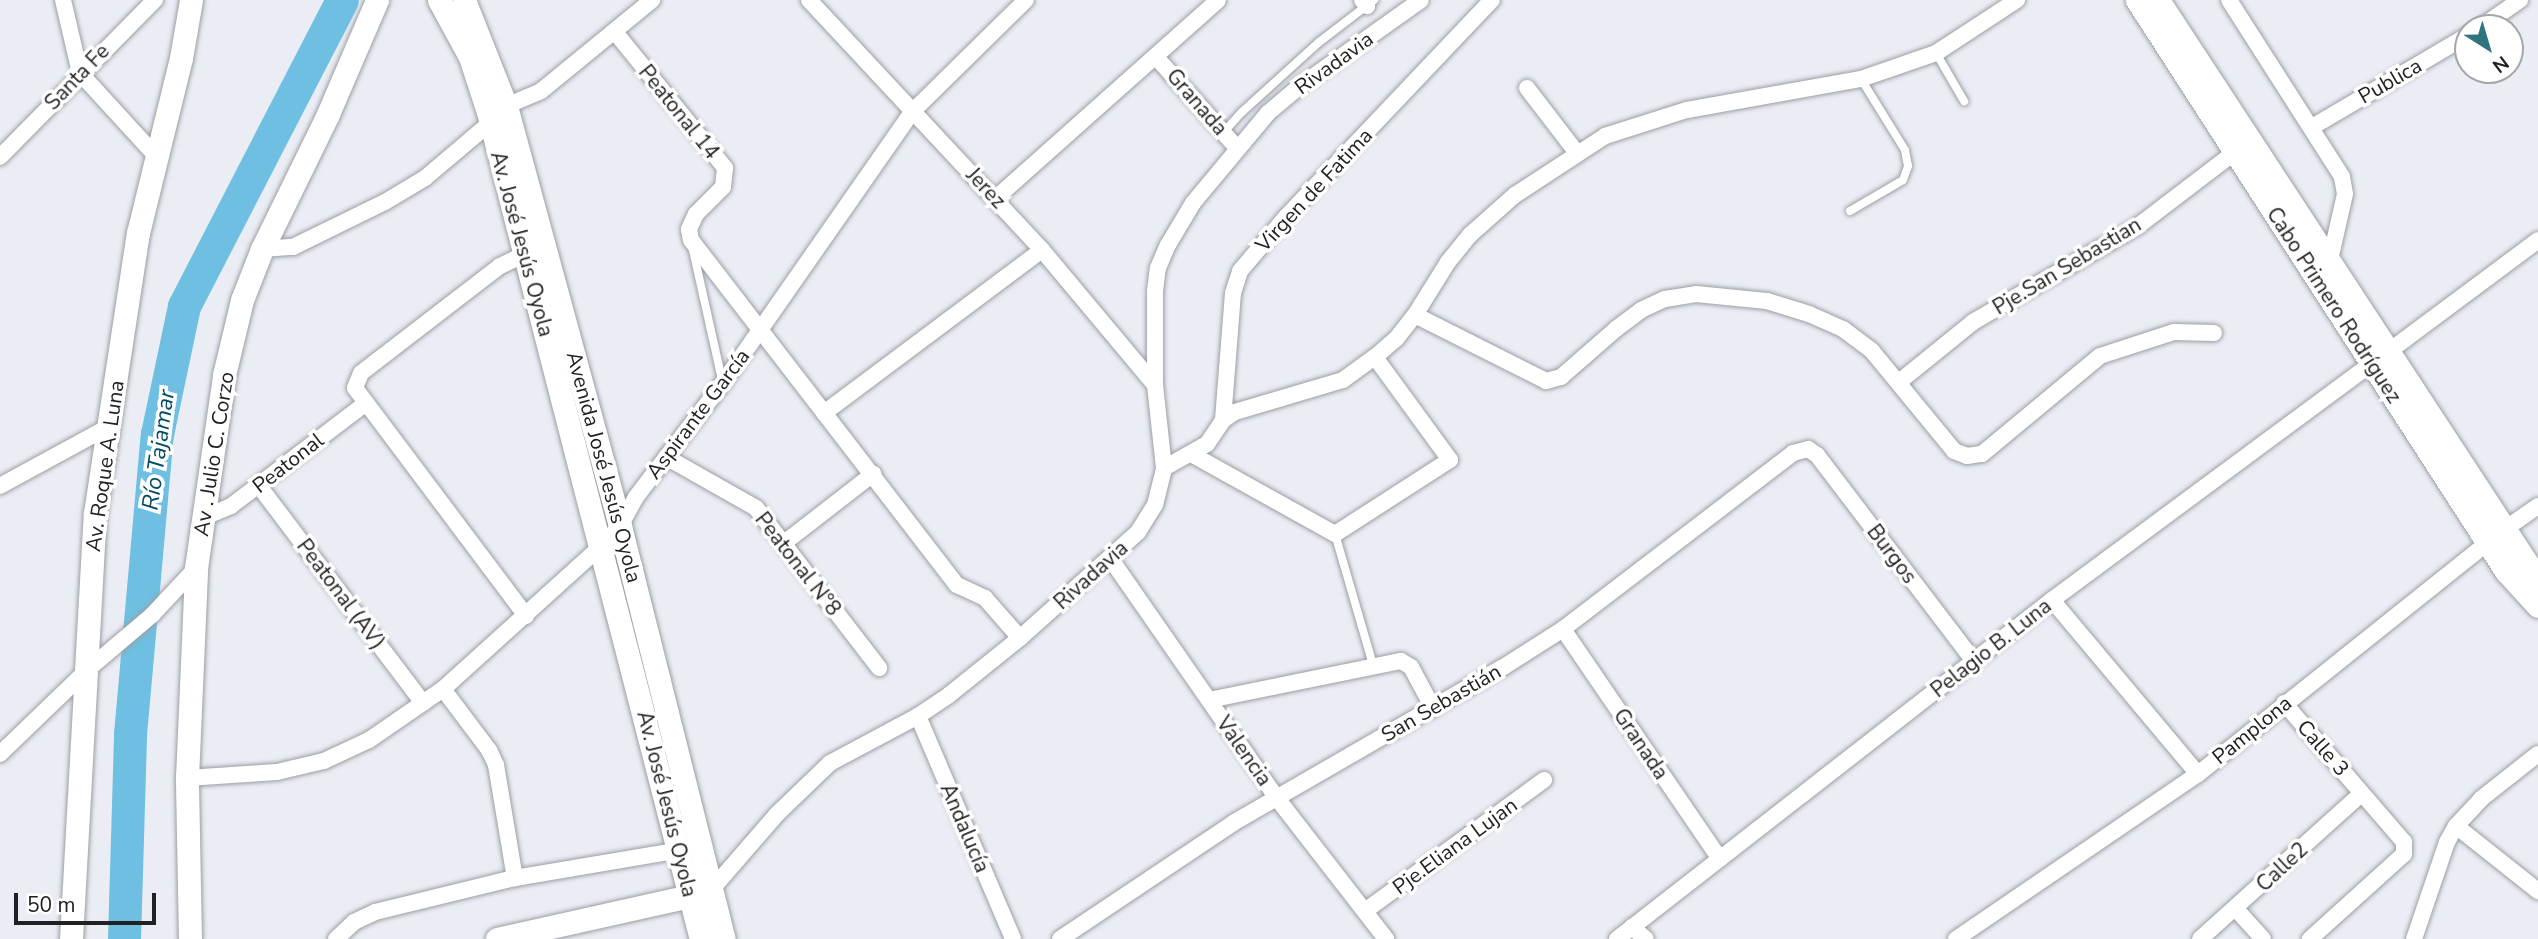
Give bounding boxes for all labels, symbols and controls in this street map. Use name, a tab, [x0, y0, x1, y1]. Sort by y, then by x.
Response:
north arrow	[2454, 14, 2524, 84]
street label: Rivadavia	[1290, 26, 1378, 100]
street label: Santa Fe	[39, 39, 115, 115]
text: N	[2487, 50, 2514, 79]
street label: Publica	[2354, 53, 2426, 109]
street label: Peatonal 14	[633, 60, 725, 164]
street label: Granada	[1161, 63, 1233, 141]
street label: Virgen de Fatima	[1250, 123, 1378, 257]
street label: Av. José Jesús Oyola	[485, 148, 559, 340]
street label: Jerez	[961, 163, 1011, 213]
street label: Cabo Primero Rodríguez	[2261, 202, 2407, 408]
street label: Pje.San Sebastian	[1988, 212, 2146, 320]
street label: Aspirante García	[641, 344, 755, 484]
street label: Avenida José Jesús Oyola	[561, 349, 647, 585]
street label: Av . Julio C. Corzo	[189, 370, 239, 538]
street label: Av. Roque A. Luna	[81, 379, 129, 553]
water label: Río Tajamar	[137, 388, 181, 512]
street label: Peatonal	[247, 427, 329, 499]
street label: Peatonal N°8	[750, 507, 846, 621]
street label: Burgos	[1862, 519, 1922, 589]
street label: Peatonal (AV)	[291, 534, 391, 654]
street label: Rivadavia	[1049, 535, 1133, 615]
street label: Pelagio B. Luna	[1926, 593, 2056, 703]
street label: San Sebastián	[1377, 659, 1505, 747]
street label: Pamplona	[2207, 690, 2297, 770]
street label: Granada	[1608, 704, 1674, 784]
street label: Av. José Jesús Oyola	[632, 708, 702, 900]
street label: Valencia	[1211, 711, 1277, 791]
street label: Calle 3	[2292, 715, 2354, 781]
street label: Andalucía	[935, 780, 995, 876]
street label: Pje.Eliana Lujan	[1388, 792, 1522, 900]
street label: Calle2	[2251, 837, 2313, 897]
scale bar	[18, 880, 159, 924]
text: 50 m	[27, 891, 76, 919]

